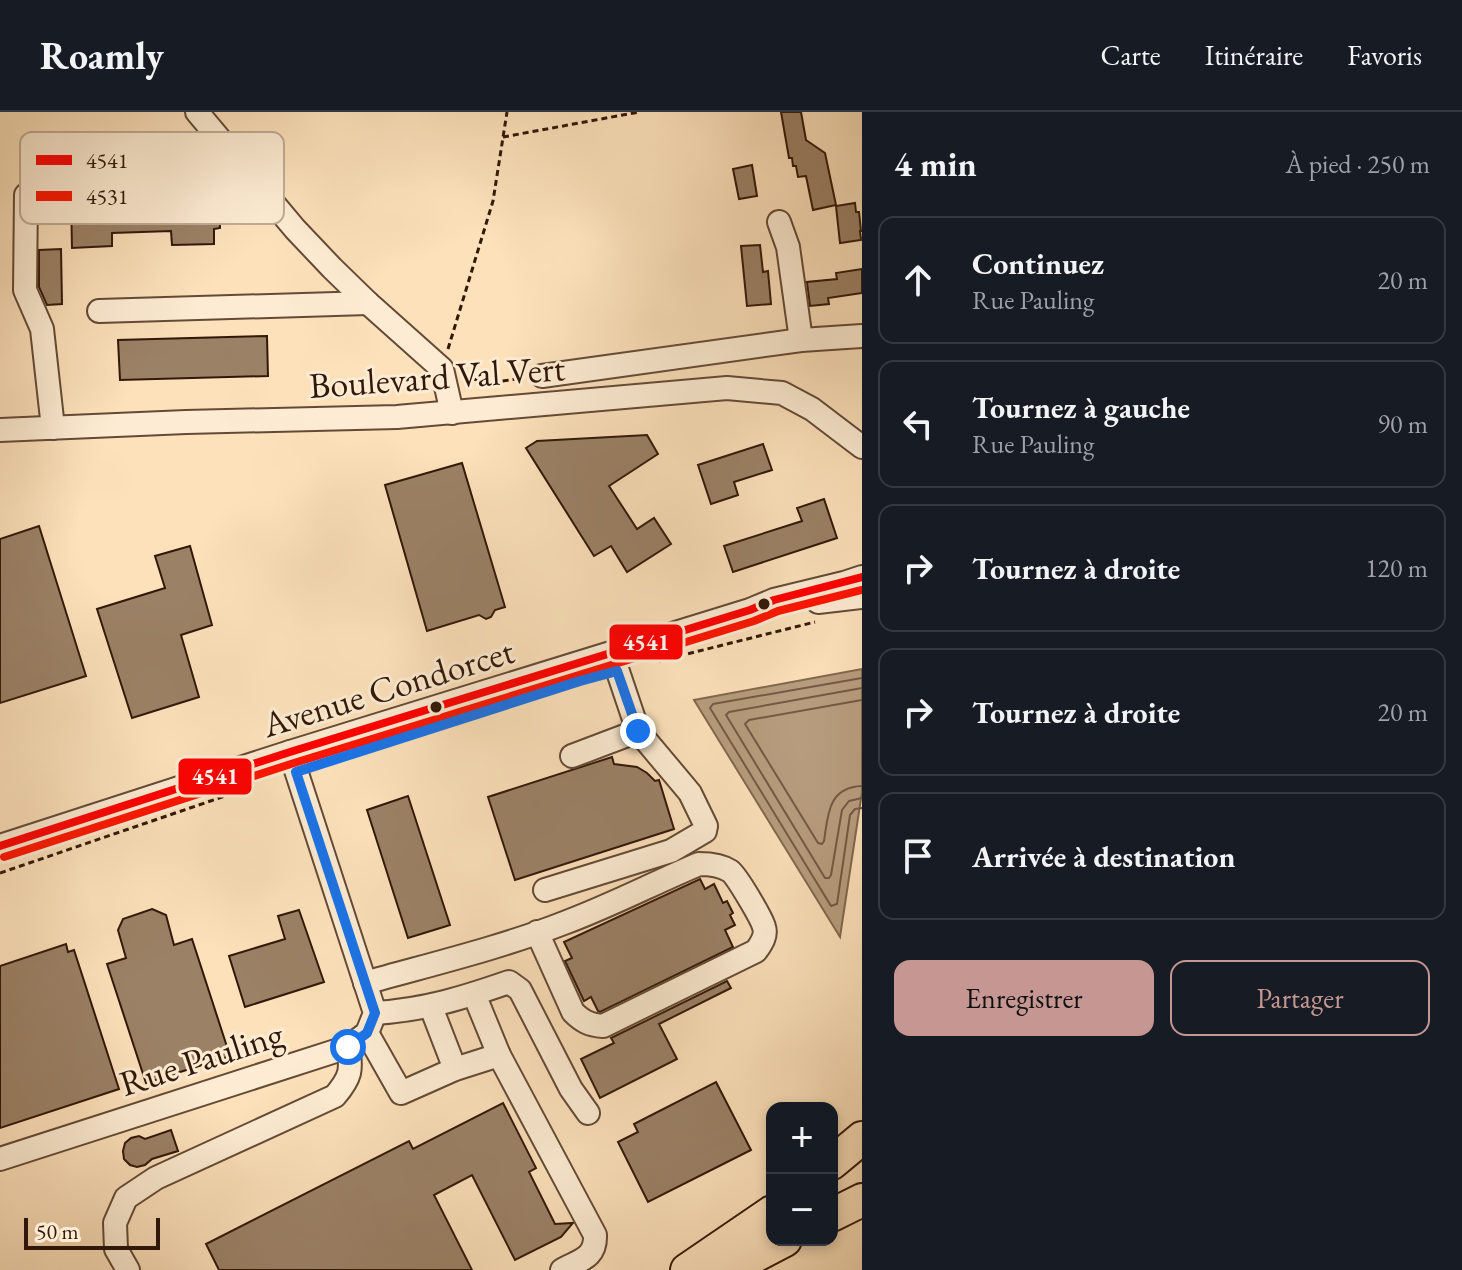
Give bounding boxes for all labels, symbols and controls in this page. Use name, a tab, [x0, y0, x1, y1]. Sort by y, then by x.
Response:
text: Roamly	[40, 31, 164, 80]
text: Carte	[1101, 37, 1161, 73]
text: Itinéraire	[1205, 37, 1303, 73]
text: Favoris	[1347, 37, 1422, 73]
legend	[20, 132, 284, 224]
text: 4 min	[894, 142, 977, 186]
text: 4541	[86, 146, 128, 175]
text: À pied · 250 m	[1285, 147, 1430, 181]
text: 4531	[86, 182, 128, 211]
text: Continuez	[972, 244, 1104, 283]
icon: ahead	[896, 258, 940, 302]
text: 20 m	[1378, 263, 1428, 297]
text: Rue Pauling	[972, 283, 1094, 317]
street label: Boulevard Val Vert	[308, 344, 567, 409]
text: Tournez à gauche	[972, 388, 1190, 427]
icon: left	[896, 402, 940, 446]
text: 90 m	[1378, 407, 1428, 441]
text: Rue Pauling	[972, 427, 1094, 461]
icon: right	[896, 546, 940, 590]
text: Tournez à droite	[972, 549, 1180, 588]
text: 120 m	[1365, 551, 1428, 585]
unlabelled marker	[756, 596, 772, 612]
line badge: 4541	[608, 623, 684, 661]
street label: Avenue Condorcet	[256, 627, 520, 748]
text: 4541	[623, 628, 669, 657]
icon: right	[896, 690, 940, 734]
text: Tournez à droite	[972, 693, 1180, 732]
text: 20 m	[1378, 695, 1428, 729]
unlabelled marker	[428, 699, 444, 715]
route end	[620, 713, 656, 749]
line badge: 4541	[177, 757, 253, 796]
text: 4541	[192, 762, 238, 791]
icon: arrive	[896, 834, 940, 878]
text: Arrivée à destination	[972, 837, 1235, 876]
button: Enregistrer	[894, 960, 1154, 1036]
button: Partager	[1170, 960, 1430, 1036]
street label: Rue Pauling	[113, 1010, 289, 1107]
route start	[330, 1029, 366, 1065]
map controls	[766, 1102, 838, 1246]
button: +	[766, 1102, 838, 1174]
button: −	[766, 1174, 838, 1246]
scale bar	[24, 1214, 160, 1250]
text: 50 m	[36, 1217, 79, 1246]

